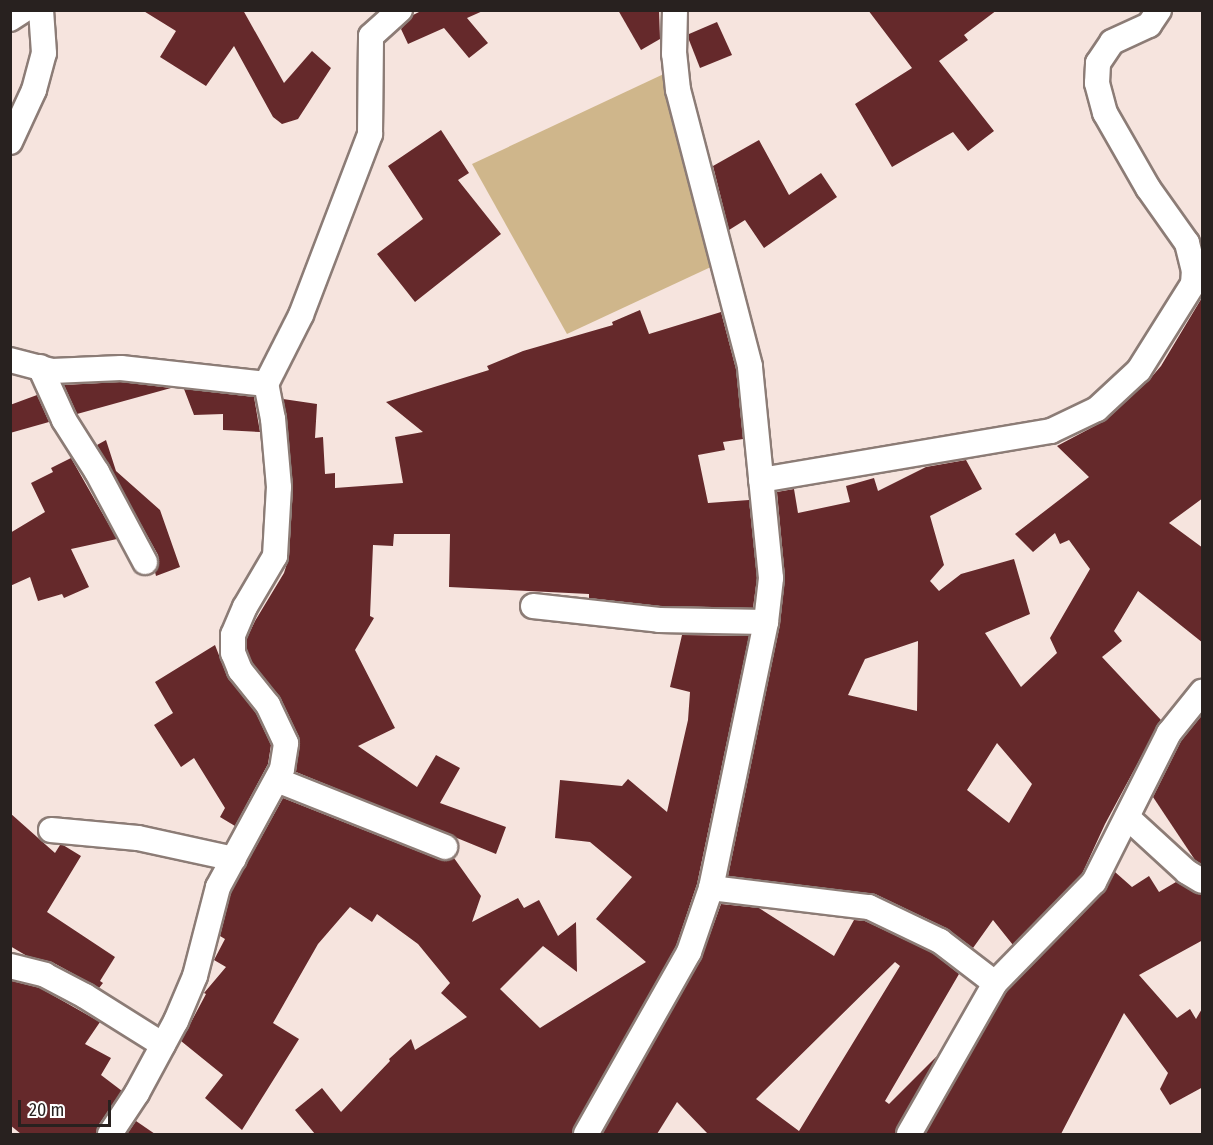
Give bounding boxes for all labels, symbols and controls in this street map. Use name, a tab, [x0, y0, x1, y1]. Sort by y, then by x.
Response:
scale bar	[21, 1088, 114, 1126]
text: 20 m	[29, 1099, 64, 1121]

